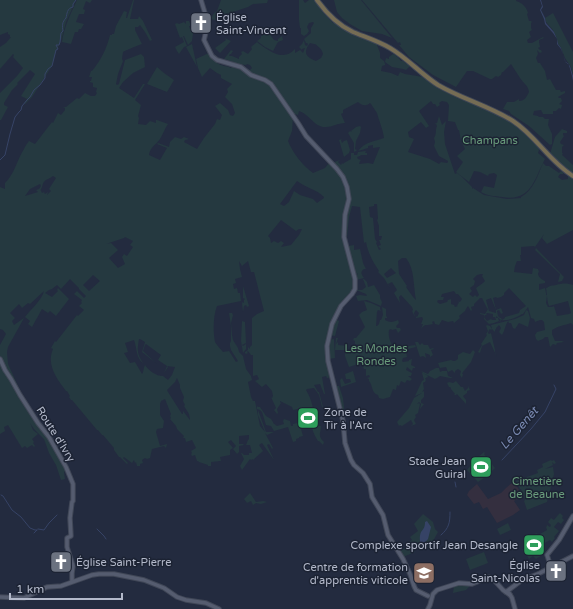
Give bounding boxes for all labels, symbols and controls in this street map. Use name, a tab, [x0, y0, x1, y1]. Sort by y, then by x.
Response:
church icon: Église Saint-Vincent	[188, 10, 214, 36]
place label: Église Saint-Vincent	[216, 10, 286, 37]
park label: Champans	[462, 134, 518, 147]
park label: Les Mondes Rondes	[344, 342, 408, 368]
water label: Le Genêt	[497, 403, 542, 452]
street label: Route d'Ivry	[33, 404, 78, 464]
sports icon: Zone de Tir à l'Arc	[295, 405, 321, 431]
place label: Zone de Tir à l'Arc	[324, 406, 373, 432]
sports icon: Stade Jean Guiral	[468, 454, 494, 480]
place label: Stade Jean Guiral	[409, 455, 466, 481]
park label: Cimetière de Beaune	[509, 475, 565, 501]
sports icon: Complexe sportif Jean Desangle	[521, 532, 547, 558]
place label: Complexe sportif Jean Desangle	[350, 539, 518, 552]
church icon: Église Saint-Pierre	[48, 549, 74, 575]
place label: Église Saint-Pierre	[76, 555, 171, 569]
place label: Église Saint-Nicolas	[471, 558, 540, 585]
church icon: Église Saint-Nicolas	[543, 558, 569, 584]
school or university icon: Centre de formation d'apprentis viticole	[411, 560, 437, 586]
place label: Centre de formation d'apprentis viticole	[303, 561, 408, 587]
scale bar	[10, 575, 122, 601]
text: 1 km	[16, 582, 44, 596]

